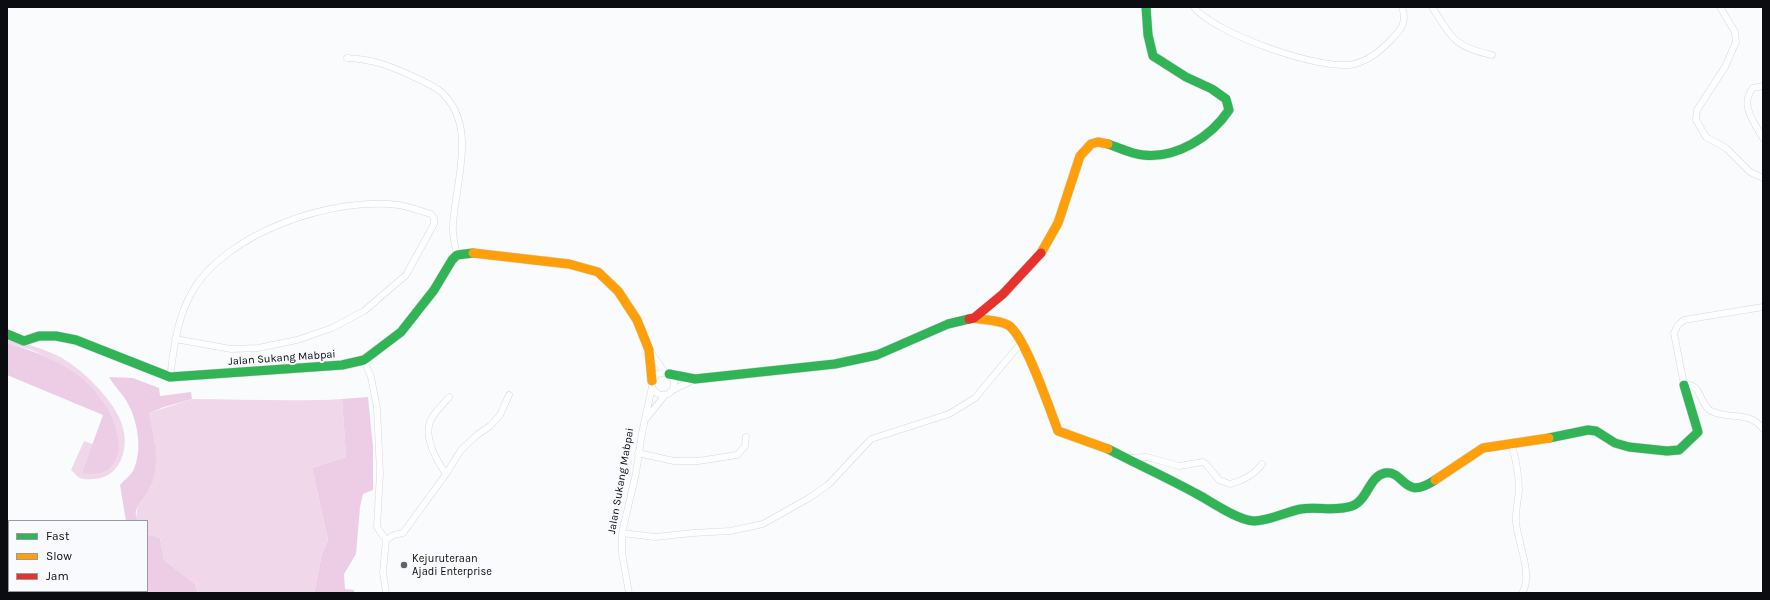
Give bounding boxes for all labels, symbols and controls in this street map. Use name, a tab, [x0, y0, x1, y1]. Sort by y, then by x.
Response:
street label: Jalan Sukang Mabpai	[228, 348, 336, 368]
street label: Jalan Sukang Mabpai	[605, 427, 637, 535]
legend	[8, 520, 148, 592]
text: Fast	[46, 529, 69, 543]
text: Slow	[46, 549, 72, 563]
place label: Kejuruteraan Ajadi Enterprise	[412, 552, 492, 578]
marker: Kejuruteraan Ajadi Enterprise	[399, 560, 409, 570]
text: Jam	[46, 569, 69, 583]

